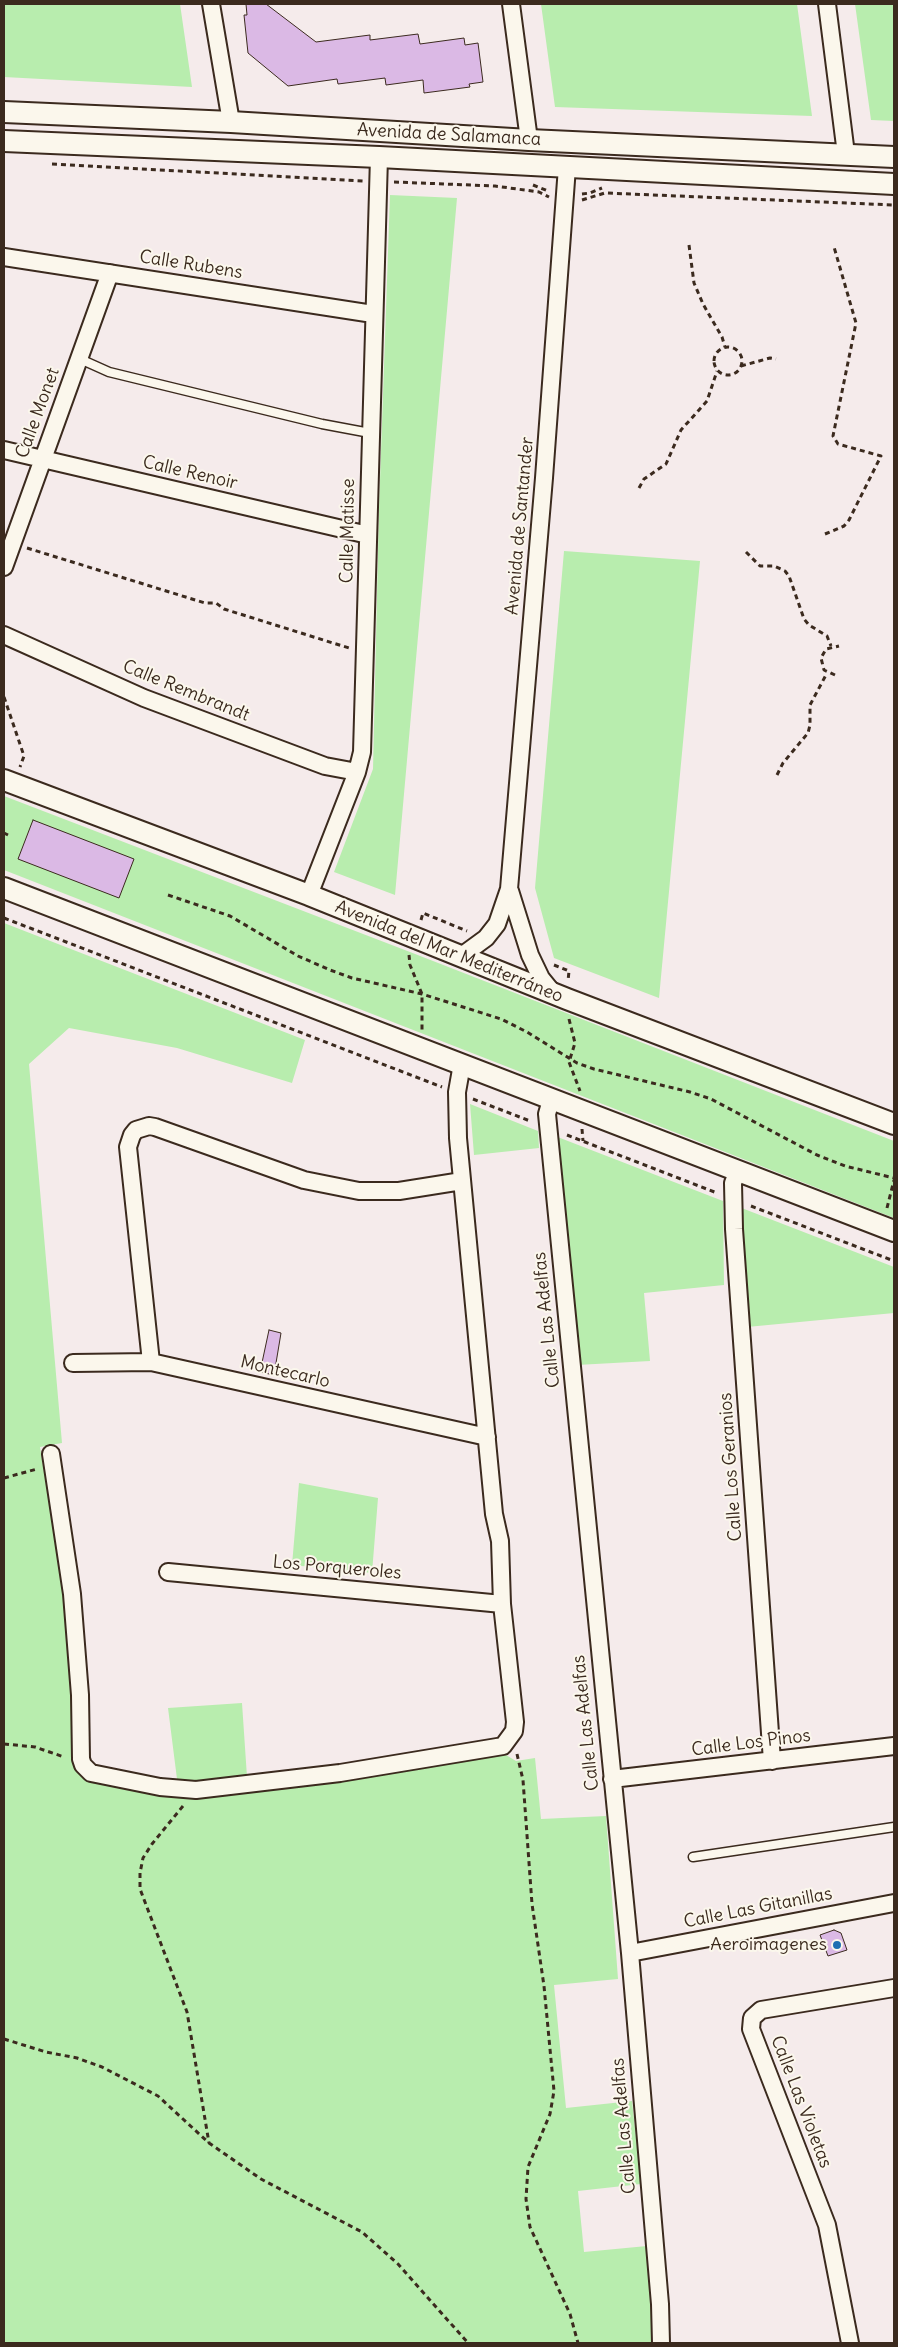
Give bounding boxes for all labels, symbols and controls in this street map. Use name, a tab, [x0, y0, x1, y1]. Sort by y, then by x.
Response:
street label: Avenida de Salamanca	[356, 119, 542, 151]
street label: Calle Rubens	[138, 246, 244, 284]
street label: Calle Monet	[12, 365, 64, 461]
street label: Avenida de Santander	[501, 436, 539, 616]
street label: Calle Renoir	[140, 452, 240, 494]
street label: Calle Matisse	[336, 478, 360, 584]
street label: Calle Rembrandt	[119, 656, 253, 726]
street label: Avenida del Mar Mediterráneo	[332, 896, 566, 1008]
street label: Calle Las Adelfas	[529, 1251, 565, 1389]
street label: Montecarlo	[238, 1351, 332, 1393]
street label: Calle Los Geranios	[715, 1392, 747, 1542]
street label: Los Porqueroles	[272, 1552, 402, 1584]
street label: Calle Las Adelfas	[568, 1654, 604, 1792]
street label: Calle Los Pinos	[690, 1725, 812, 1761]
street label: Calle Las Gitanillas	[682, 1883, 834, 1933]
place label: Aeroimagenes	[710, 1934, 827, 1956]
marker: Aeroimagenes	[831, 1939, 843, 1951]
street label: Calle Las Violetas	[766, 2033, 836, 2171]
street label: Calle Las Adelfas	[607, 2057, 641, 2195]

